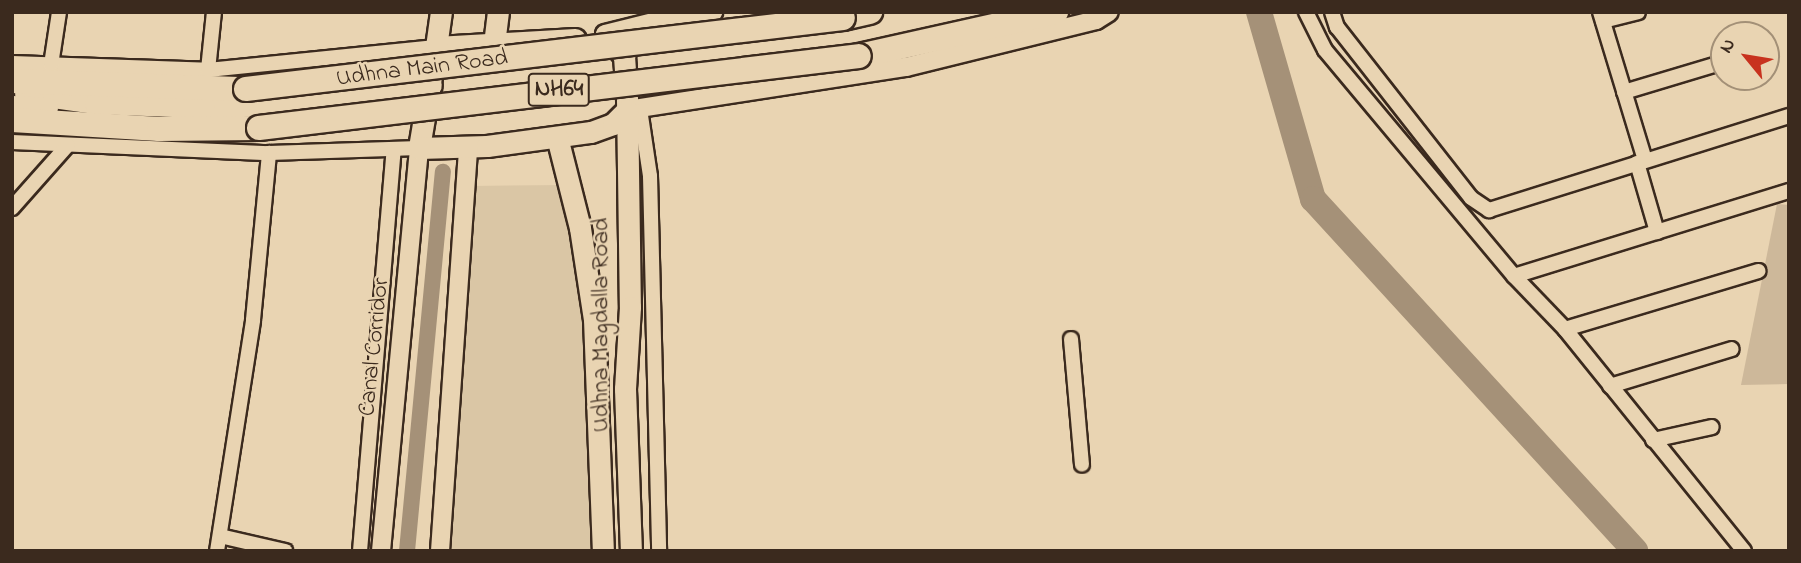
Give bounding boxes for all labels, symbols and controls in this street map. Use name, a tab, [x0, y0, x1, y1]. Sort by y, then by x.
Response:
north arrow	[1710, 21, 1780, 91]
text: N	[1713, 34, 1743, 59]
street label: Udhna Main Road	[335, 44, 509, 94]
road number: NH64	[528, 71, 590, 110]
street label: Udhna Magdalla Road	[588, 218, 616, 432]
street label: Canal Corridor	[353, 276, 397, 418]

